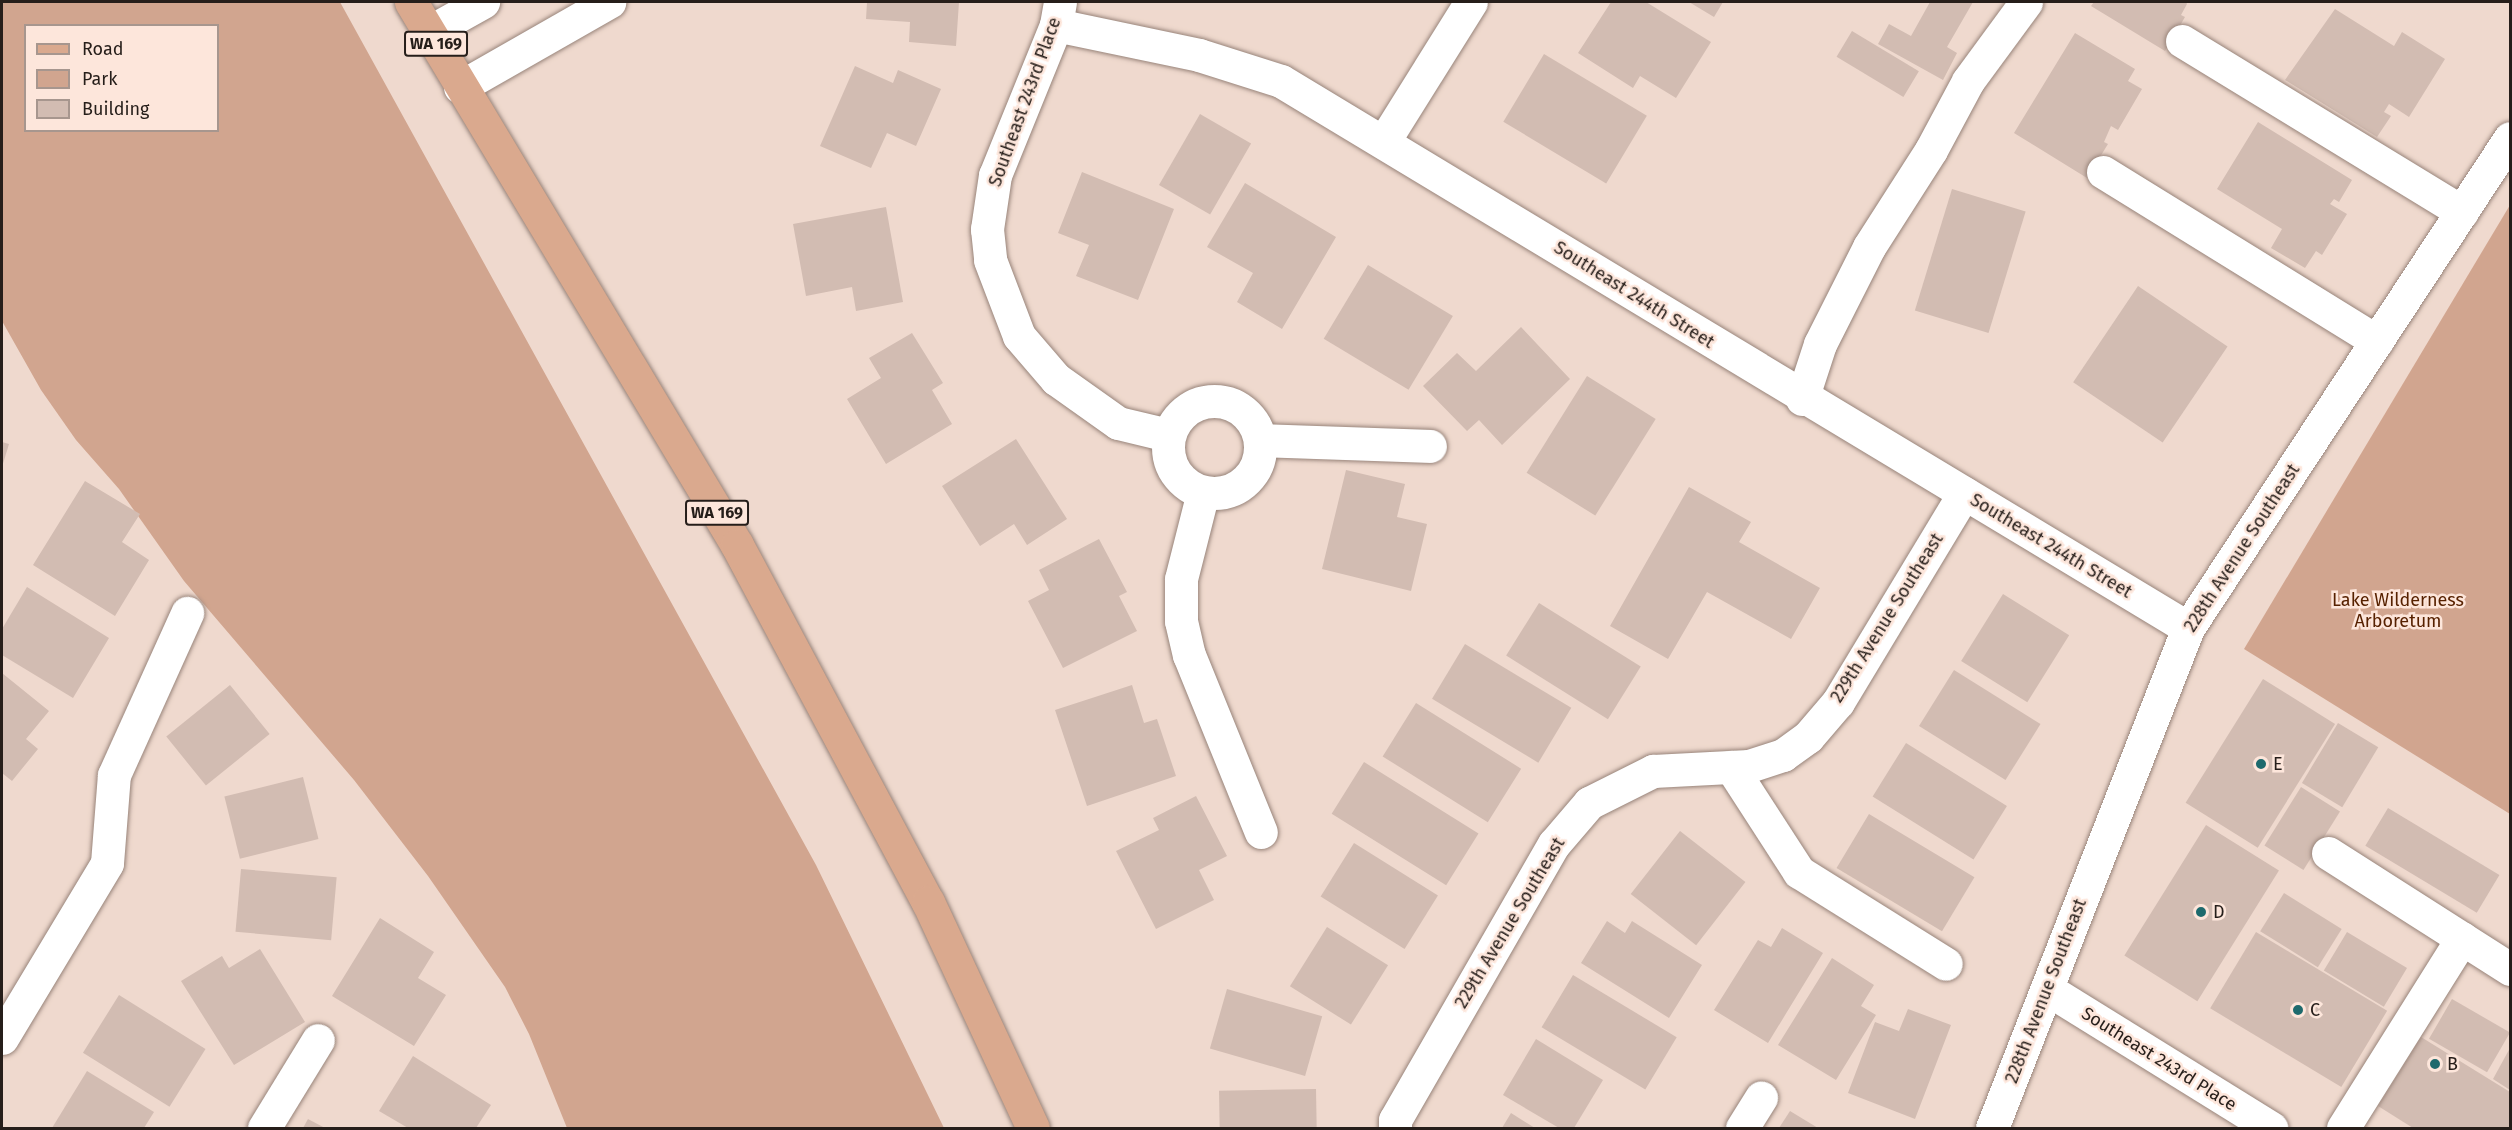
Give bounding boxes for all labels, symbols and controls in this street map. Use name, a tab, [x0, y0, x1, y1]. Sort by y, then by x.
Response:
street label: Southeast 243rd Place	[984, 14, 1066, 190]
legend	[24, 24, 219, 132]
road number: WA 169	[403, 31, 469, 57]
text: Road	[82, 38, 124, 60]
text: Park	[82, 68, 117, 90]
text: Building	[82, 98, 149, 120]
street label: Southeast 244th Street	[1550, 237, 1718, 353]
street label: 228th Avenue Southeast	[2180, 460, 2304, 636]
street label: Southeast 244th Street	[1966, 489, 2136, 603]
road number: WA 169	[684, 500, 750, 526]
street label: 229th Avenue Southeast	[1826, 529, 1948, 707]
park label: Lake Wilderness Arboretum	[2332, 590, 2464, 632]
place label: E	[2273, 753, 2283, 775]
marker: E	[2254, 757, 2268, 771]
street label: 229th Avenue Southeast	[1450, 834, 1570, 1012]
street label: 228th Avenue Southeast	[2001, 896, 2091, 1086]
place label: D	[2213, 901, 2225, 923]
marker: D	[2194, 905, 2208, 919]
place label: C	[2310, 999, 2320, 1021]
street label: Southeast 243rd Place	[2078, 1002, 2240, 1116]
marker: C	[2291, 1003, 2305, 1017]
place label: B	[2447, 1053, 2458, 1075]
marker: B	[2428, 1057, 2442, 1071]

